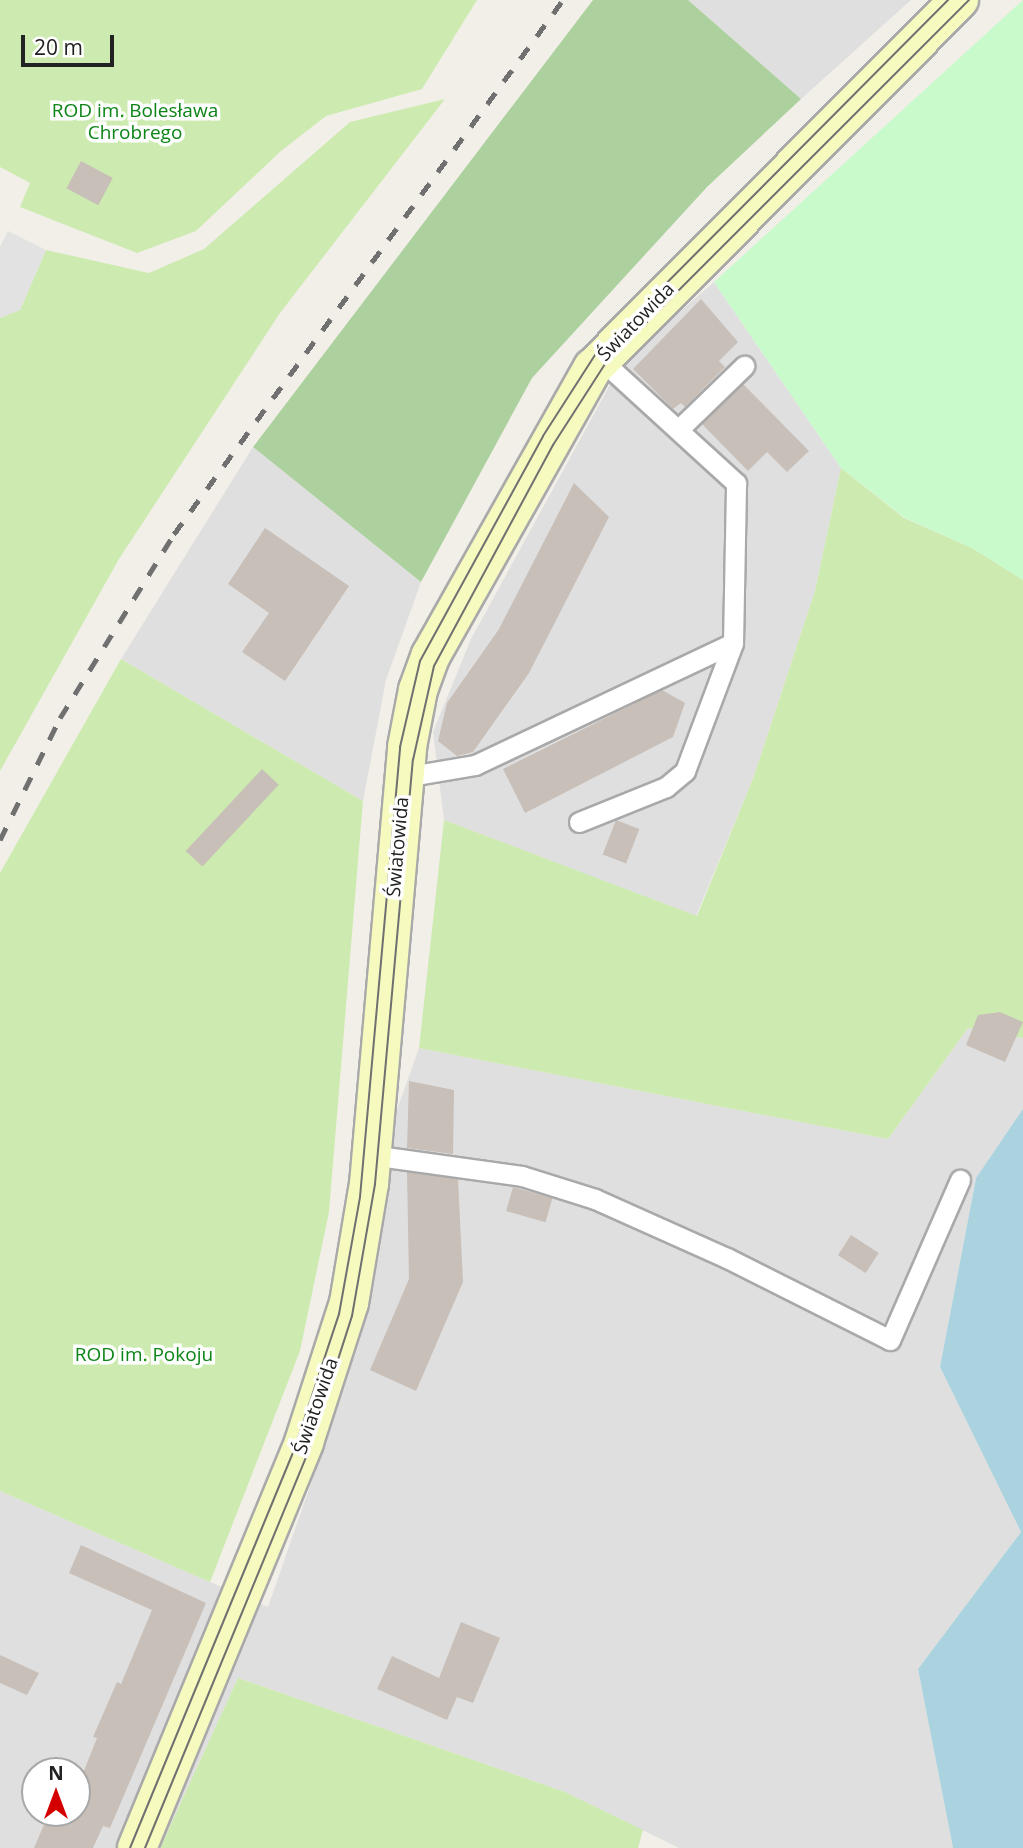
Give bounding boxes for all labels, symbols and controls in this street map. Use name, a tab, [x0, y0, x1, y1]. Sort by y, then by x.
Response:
scale bar	[24, 21, 117, 65]
text: 20 m	[34, 33, 83, 61]
park label: ROD im. Bolesława Chrobrego	[52, 100, 218, 144]
street label: Światowida	[593, 278, 679, 366]
street label: Światowida	[382, 796, 414, 898]
park label: ROD im. Pokoju	[75, 1344, 213, 1366]
street label: Światowida	[289, 1355, 343, 1457]
north arrow	[21, 1757, 91, 1827]
text: N	[48, 1760, 64, 1786]

